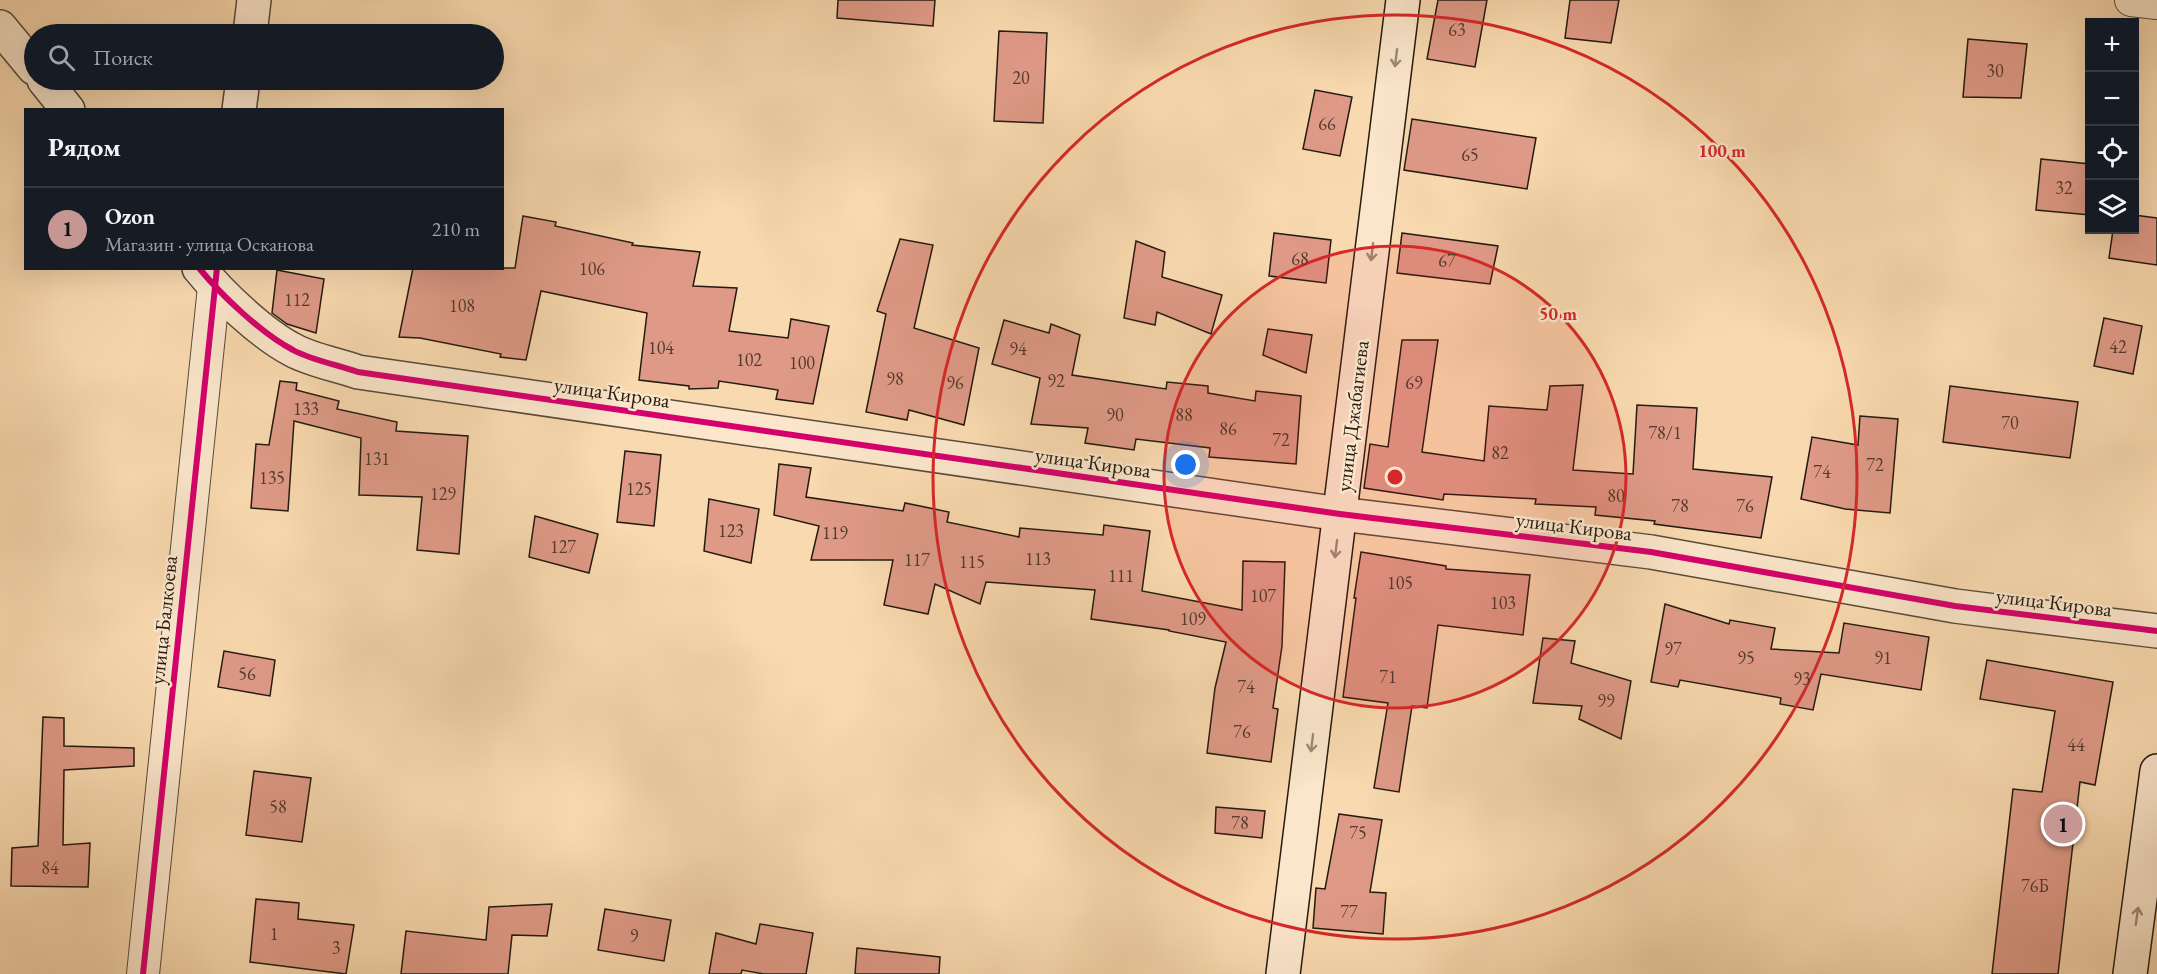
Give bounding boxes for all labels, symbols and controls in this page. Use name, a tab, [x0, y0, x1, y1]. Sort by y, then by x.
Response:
house number: 63	[1448, 18, 1466, 41]
map controls	[2085, 18, 2139, 234]
button: +	[2085, 18, 2139, 72]
search box	[24, 24, 504, 90]
icon: search	[45, 41, 78, 74]
text: Поиск	[93, 43, 153, 72]
one-way arrow	[1390, 48, 1401, 67]
house number: 30	[1986, 59, 2004, 82]
house number: 20	[1012, 66, 1030, 89]
button: −	[2085, 72, 2139, 126]
house number: 66	[1318, 112, 1336, 135]
button: locate	[2085, 126, 2139, 180]
text: Рядом	[48, 130, 121, 164]
text: 100 m	[1698, 139, 1746, 162]
house number: 65	[1461, 143, 1479, 166]
house number: 32	[2055, 176, 2073, 199]
button: layers	[2085, 180, 2139, 234]
text: Ozon	[105, 202, 155, 231]
text: 1	[62, 216, 73, 242]
text: 210 m	[432, 216, 480, 242]
text: Магазин · улица Осканова	[105, 231, 314, 257]
one-way arrow	[1367, 241, 1378, 261]
house number: 68	[1291, 247, 1309, 270]
house number: 67	[1438, 249, 1456, 272]
house number: 106	[579, 257, 605, 280]
house number: 112	[284, 288, 310, 311]
house number: 108	[449, 294, 475, 317]
text: 50 m	[1539, 302, 1577, 325]
house number: 42	[2109, 335, 2127, 358]
house number: 104	[648, 336, 674, 359]
house number: 94	[1009, 337, 1027, 360]
street label: улица Джабагиева	[1329, 338, 1375, 493]
house number: 102	[736, 348, 762, 371]
house number: 100	[789, 351, 815, 374]
house number: 98	[886, 367, 904, 390]
house number: 92	[1047, 369, 1065, 392]
street label: улица Кирова	[552, 371, 672, 414]
house number: 96	[946, 371, 964, 394]
house number: 69	[1405, 371, 1423, 394]
house number: 133	[293, 397, 319, 420]
house number: 90	[1106, 403, 1124, 426]
house number: 88	[1175, 403, 1193, 426]
house number: 70	[2001, 411, 2019, 434]
house number: 86	[1219, 417, 1237, 440]
house number: 78/1	[1648, 421, 1682, 444]
house number: 72	[1272, 428, 1290, 451]
street label: улица Кирова	[1033, 441, 1153, 484]
house number: 82	[1491, 441, 1509, 464]
house number: 131	[364, 447, 390, 470]
your location	[1171, 450, 1200, 479]
house number: 72	[1866, 453, 1884, 476]
house number: 74	[1813, 460, 1831, 483]
house number: 135	[259, 466, 285, 489]
centre of rings	[1385, 467, 1405, 487]
house number: 125	[626, 477, 652, 500]
house number: 129	[430, 482, 456, 505]
house number: 80	[1607, 484, 1625, 507]
house number: 78	[1671, 494, 1689, 517]
house number: 76	[1736, 494, 1754, 517]
street label: улица Кирова	[1514, 505, 1634, 547]
house number: 123	[718, 519, 744, 542]
house number: 119	[822, 521, 848, 544]
house number: 127	[550, 535, 576, 558]
one-way arrow	[1330, 539, 1341, 559]
house number: 113	[1025, 547, 1051, 570]
house number: 117	[904, 548, 930, 571]
house number: 115	[959, 550, 985, 573]
street label: улица Балкоева	[143, 554, 183, 686]
house number: 111	[1108, 564, 1134, 587]
house number: 105	[1387, 571, 1413, 594]
street label: улица Кирова	[1994, 581, 2114, 623]
house number: 107	[1250, 584, 1276, 607]
house number: 103	[1490, 591, 1516, 614]
house number: 109	[1180, 607, 1206, 630]
house number: 97	[1664, 637, 1682, 660]
house number: 95	[1737, 646, 1755, 669]
house number: 91	[1874, 646, 1892, 669]
house number: 56	[238, 662, 256, 685]
house number: 71	[1379, 665, 1397, 688]
house number: 93	[1793, 667, 1811, 690]
house number: 74	[1237, 675, 1255, 698]
house number: 99	[1597, 689, 1615, 712]
house number: 76	[1233, 720, 1251, 743]
one-way arrow	[1306, 733, 1317, 752]
house number: 44	[2067, 733, 2085, 756]
house number: 58	[269, 795, 287, 818]
pin: 1	[2044, 802, 2082, 846]
house number: 78	[1231, 811, 1249, 834]
house number: 75	[1349, 821, 1367, 844]
house number: 84	[41, 856, 59, 879]
house number: 76Б	[2021, 874, 2049, 897]
house number: 77	[1340, 900, 1358, 923]
one-way arrow	[2132, 907, 2143, 926]
house number: 1	[270, 922, 278, 945]
house number: 9	[630, 924, 639, 947]
house number: 3	[332, 936, 340, 959]

